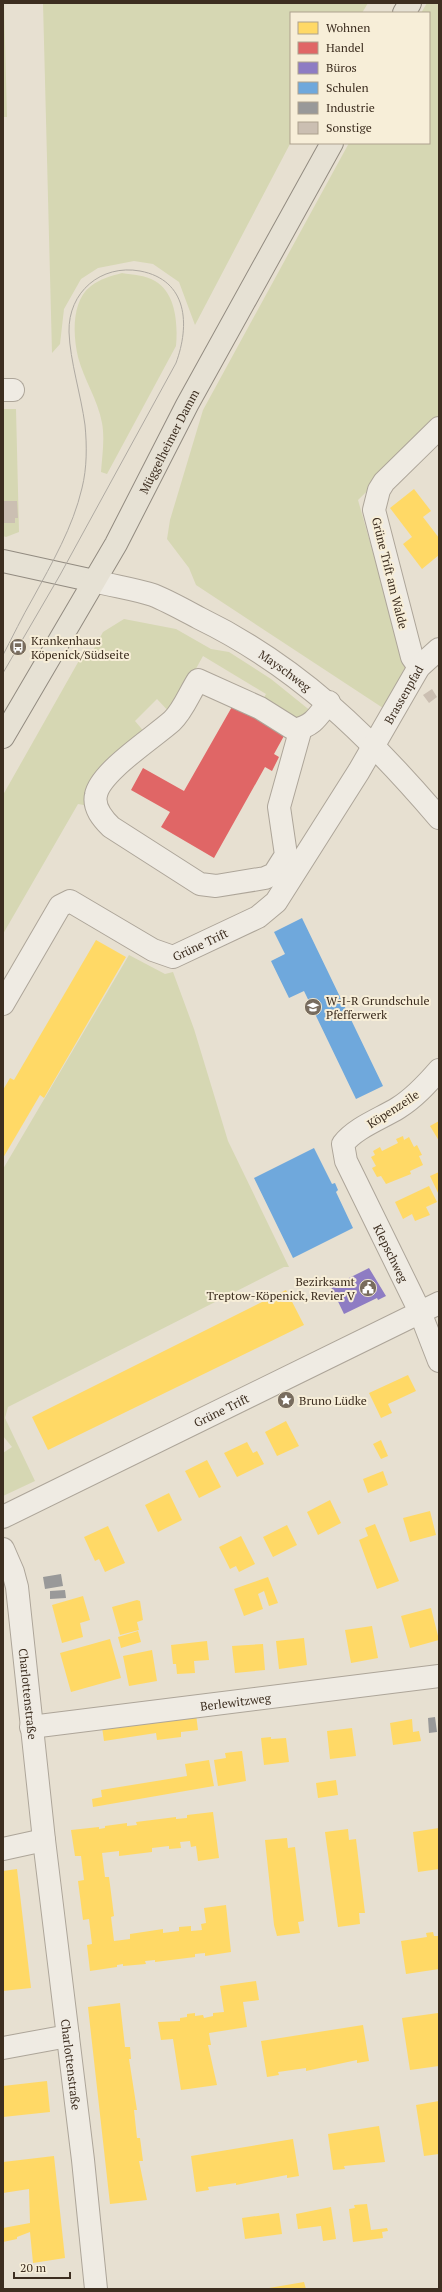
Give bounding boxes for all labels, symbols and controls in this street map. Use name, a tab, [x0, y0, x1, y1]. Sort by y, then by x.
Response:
legend	[290, 12, 430, 144]
text: Wohnen	[326, 20, 370, 35]
text: Handel	[326, 40, 365, 55]
text: Büros	[326, 60, 357, 75]
text: Schulen	[326, 80, 369, 95]
text: Industrie	[326, 100, 375, 115]
text: Sonstige	[326, 120, 372, 135]
street label: Müggelheimer Damm	[136, 386, 202, 496]
street label: Grüne Trift am Walde	[369, 516, 411, 630]
place label: Krankenhaus Köpenick/Südseite	[31, 633, 130, 662]
bus stop icon: Krankenhaus Köpenick/Südseite	[8, 637, 28, 657]
street label: Mayschweg	[256, 646, 315, 695]
street label: Brassenpfad	[380, 662, 426, 726]
street label: Grüne Trift	[170, 925, 231, 964]
place label: W-I-R Grundschule Pfefferwerk	[326, 993, 430, 1022]
school or university icon: W-I-R Grundschule Pfefferwerk	[303, 997, 323, 1017]
street label: Köpenzeile	[364, 1087, 422, 1131]
street label: Klepschweg	[370, 1221, 412, 1285]
place label: Bezirksamt Treptow-Köpenick, Revier V	[207, 1274, 356, 1303]
public building icon: Bezirksamt Treptow-Köpenick, Revier V	[358, 1278, 378, 1298]
street label: Grüne Trift	[191, 1390, 252, 1430]
place icon: Bruno Lüdke	[276, 1390, 296, 1410]
place label: Bruno Lüdke	[299, 1393, 367, 1408]
street label: Charlottenstraße	[16, 1647, 41, 1740]
street label: Berlewitzweg	[199, 1690, 272, 1713]
street label: Charlottenstraße	[58, 2018, 84, 2111]
scale bar	[14, 2254, 70, 2280]
text: 20 m	[20, 2260, 47, 2275]

